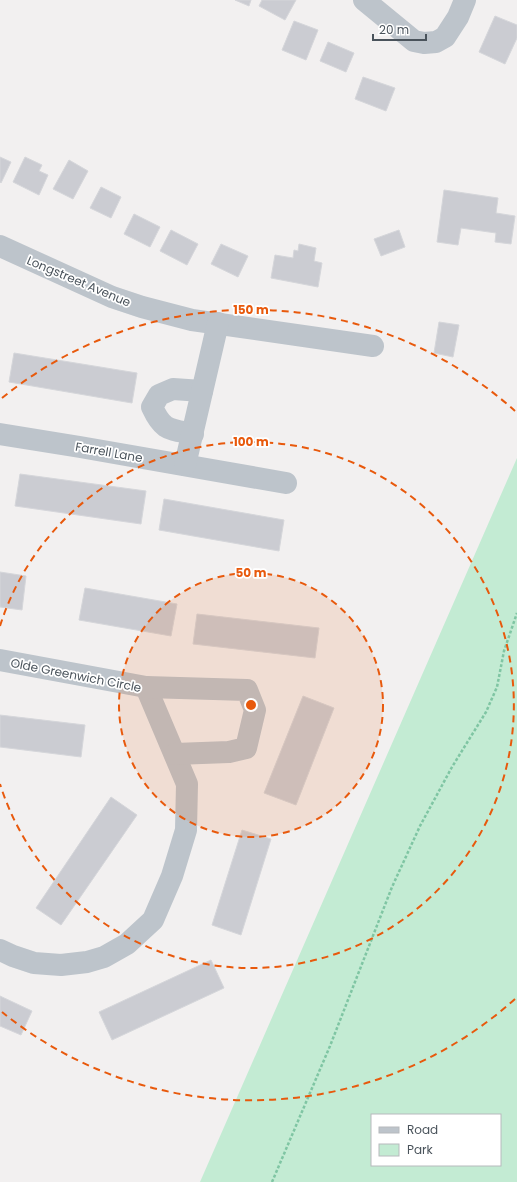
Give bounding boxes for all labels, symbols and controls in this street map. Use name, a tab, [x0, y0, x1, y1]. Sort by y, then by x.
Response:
scale bar	[373, 16, 426, 42]
text: 20 m	[379, 21, 409, 38]
street label: Longstreet Avenue	[24, 251, 134, 311]
text: 150 m	[233, 301, 269, 318]
text: 100 m	[233, 433, 269, 450]
street label: Farrell Lane	[74, 438, 144, 466]
text: 50 m	[236, 564, 267, 581]
street label: Olde Greenwich Circle	[9, 654, 143, 696]
centre of rings	[244, 698, 258, 712]
legend	[371, 1114, 501, 1166]
text: Road	[407, 1121, 438, 1138]
text: Park	[407, 1141, 434, 1158]

